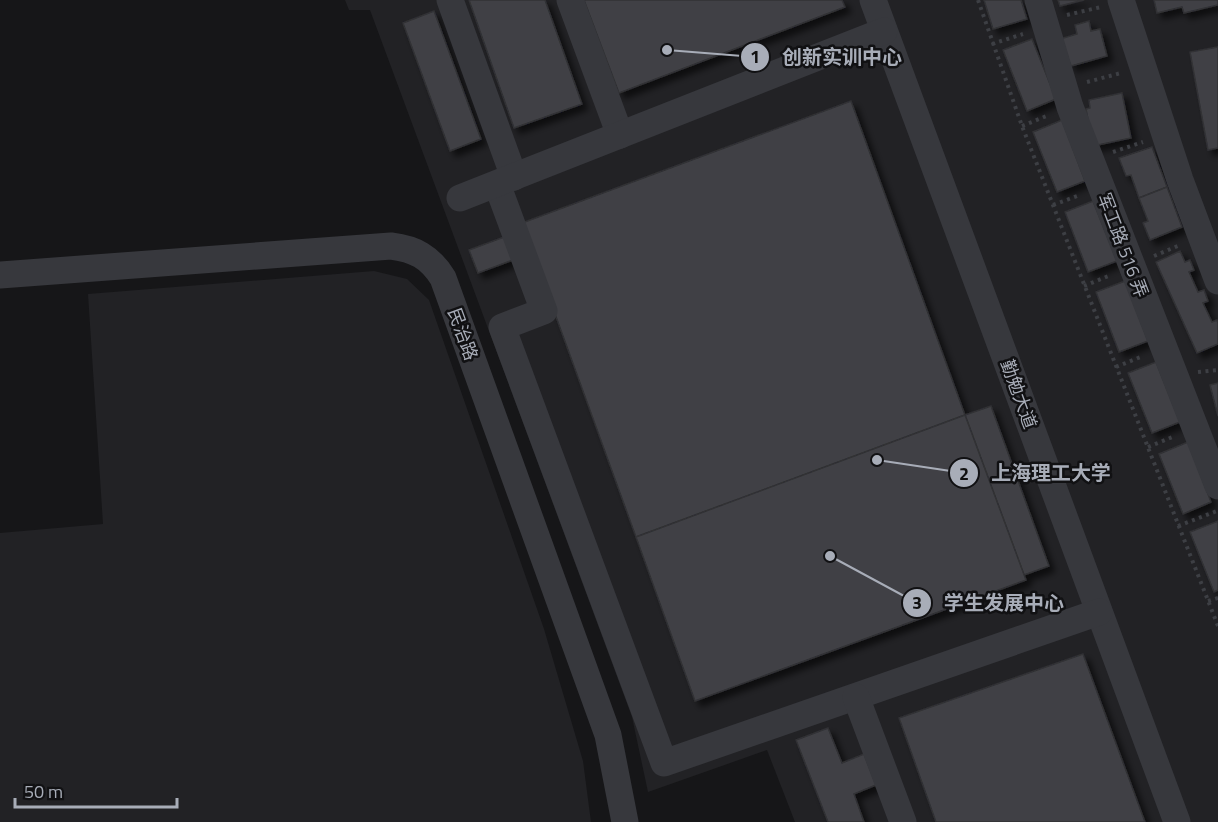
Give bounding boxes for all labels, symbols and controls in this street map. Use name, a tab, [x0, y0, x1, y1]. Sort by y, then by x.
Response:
callout: 创新实训中心	[740, 38, 914, 76]
text: 创新实训中心	[782, 41, 902, 72]
text: 1	[750, 43, 760, 70]
street label: 军工路 516 弄	[1091, 189, 1155, 301]
street label: 民治路	[441, 304, 485, 364]
street label: 勤勉大道	[994, 356, 1044, 432]
callout: 上海理工大学	[949, 454, 1123, 492]
text: 上海理工大学	[991, 457, 1111, 488]
text: 2	[959, 460, 969, 487]
callout: 学生发展中心	[902, 584, 1076, 622]
text: 学生发展中心	[944, 587, 1064, 618]
text: 3	[912, 589, 922, 616]
scale bar	[15, 771, 177, 809]
text: 50 m	[24, 778, 63, 805]

